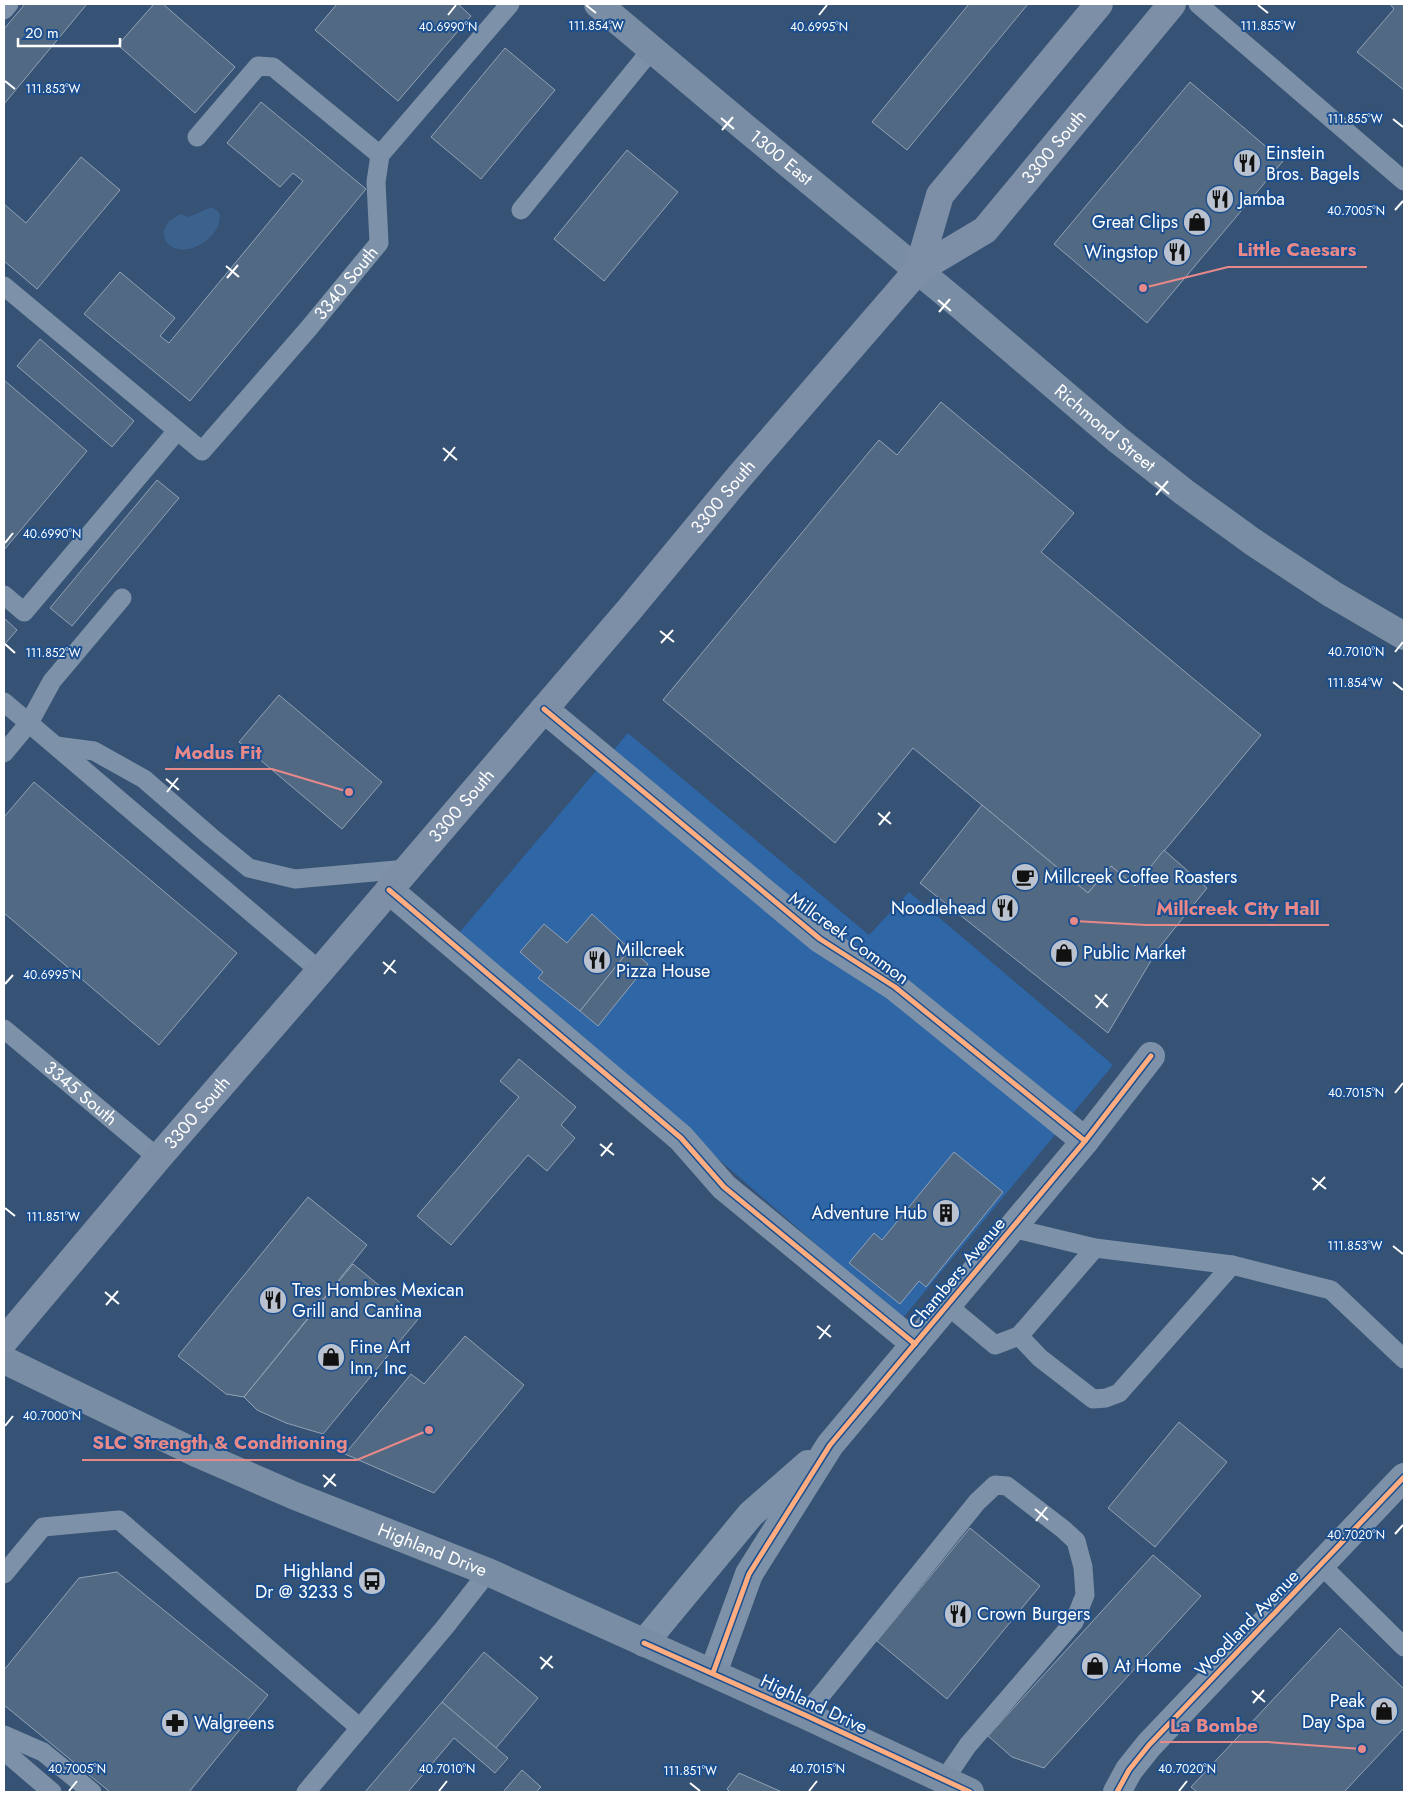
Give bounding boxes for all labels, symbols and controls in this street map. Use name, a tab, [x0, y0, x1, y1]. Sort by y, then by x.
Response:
scale bar	[18, 15, 120, 47]
text: 111.854°W	[568, 17, 624, 35]
text: 111.855°W	[1240, 17, 1296, 35]
text: 40.6990°N	[419, 18, 477, 36]
text: 40.6995°N	[790, 18, 848, 36]
text: 20 m	[25, 22, 59, 44]
text: 111.853°W	[26, 80, 81, 98]
street label: 3300 South	[1015, 104, 1092, 190]
text: 111.855°W	[1327, 110, 1383, 128]
street label: 1300 East	[744, 124, 819, 192]
place label: Einstein Bros. Bagels	[1266, 140, 1359, 187]
restaurant icon: Einstein Bros. Bagels	[1232, 148, 1262, 178]
restaurant icon: Jamba	[1205, 184, 1235, 214]
place label: Jamba	[1237, 186, 1285, 212]
text: 40.7005°N	[1327, 202, 1385, 220]
shop icon: Great Clips	[1182, 207, 1212, 237]
place label: Great Clips	[1092, 209, 1178, 235]
callout: Little Caesars	[1228, 233, 1367, 267]
text: Little Caesars	[1238, 236, 1357, 263]
restaurant icon: Wingstop	[1162, 237, 1192, 267]
place label: Wingstop	[1084, 239, 1158, 265]
street label: 3340 South	[308, 240, 384, 326]
street label: Richmond Street	[1049, 378, 1162, 478]
street label: 3300 South	[684, 454, 762, 539]
text: 40.6990°N	[23, 525, 81, 543]
text: 40.7010°N	[1328, 643, 1384, 661]
text: 111.852°W	[25, 644, 81, 662]
text: 111.854°W	[1327, 674, 1383, 692]
callout: Modus Fit	[165, 735, 272, 769]
text: Modus Fit	[175, 739, 261, 766]
street label: 3300 South	[422, 763, 500, 848]
cafe icon: Millcreek Coffee Roasters	[1010, 862, 1040, 892]
place label: Millcreek Coffee Roasters	[1044, 864, 1237, 890]
street label: Millcreek Common	[783, 885, 915, 991]
callout: Millcreek City Hall	[1146, 891, 1329, 925]
restaurant icon: Noodlehead	[990, 893, 1020, 923]
place label: Noodlehead	[891, 895, 986, 921]
text: Millcreek City Hall	[1156, 895, 1320, 922]
place label: Millcreek Pizza House	[616, 937, 710, 984]
shop icon: Public Market	[1049, 938, 1079, 968]
place label: Public Market	[1083, 940, 1186, 966]
restaurant icon: Millcreek Pizza House	[582, 945, 612, 975]
text: 40.6995°N	[23, 966, 81, 984]
street label: 3345 South	[38, 1055, 123, 1132]
street label: 3300 South	[158, 1070, 236, 1155]
text: 40.7015°N	[1328, 1084, 1384, 1102]
building icon: Adventure Hub	[931, 1198, 961, 1228]
place label: Adventure Hub	[812, 1200, 927, 1226]
text: 111.851°W	[26, 1208, 80, 1226]
street label: Chambers Avenue	[902, 1211, 1012, 1335]
text: 111.853°W	[1328, 1237, 1383, 1255]
place label: Tres Hombres Mexican Grill and Cantina	[292, 1277, 464, 1324]
restaurant icon: Tres Hombres Mexican Grill and Cantina	[258, 1285, 288, 1315]
place label: Fine Art Inn, Inc	[350, 1334, 411, 1381]
shop icon: Fine Art Inn, Inc	[316, 1342, 346, 1372]
text: 40.7000°N	[23, 1407, 81, 1425]
callout: SLC Strength & Conditioning	[82, 1426, 357, 1460]
text: SLC Strength & Conditioning	[92, 1429, 348, 1456]
street label: Highland Drive	[374, 1517, 491, 1583]
text: 40.7020°N	[1327, 1526, 1385, 1544]
place label: Highland Dr @ 3233 S	[255, 1558, 353, 1605]
street label: Woodland Avenue	[1189, 1564, 1305, 1682]
bus stop icon: Highland Dr @ 3233 S	[357, 1566, 387, 1596]
restaurant icon: Crown Burgers	[943, 1599, 973, 1629]
place label: Crown Burgers	[977, 1601, 1090, 1627]
shop icon: At Home	[1080, 1651, 1110, 1681]
place label: At Home	[1114, 1653, 1182, 1679]
street label: Highland Drive	[756, 1668, 872, 1740]
place label: Peak Day Spa	[1302, 1688, 1365, 1735]
shop icon: Peak Day Spa	[1369, 1696, 1399, 1726]
pharmacy icon: Walgreens	[160, 1708, 190, 1738]
callout: La Bombe	[1160, 1708, 1268, 1742]
place label: Walgreens	[194, 1710, 274, 1736]
text: La Bombe	[1170, 1712, 1258, 1739]
text: 40.7005°N	[48, 1760, 106, 1778]
text: 40.7010°N	[419, 1760, 475, 1778]
text: 40.7015°N	[789, 1760, 845, 1778]
text: 40.7020°N	[1158, 1760, 1216, 1778]
text: 111.851°W	[663, 1762, 717, 1780]

